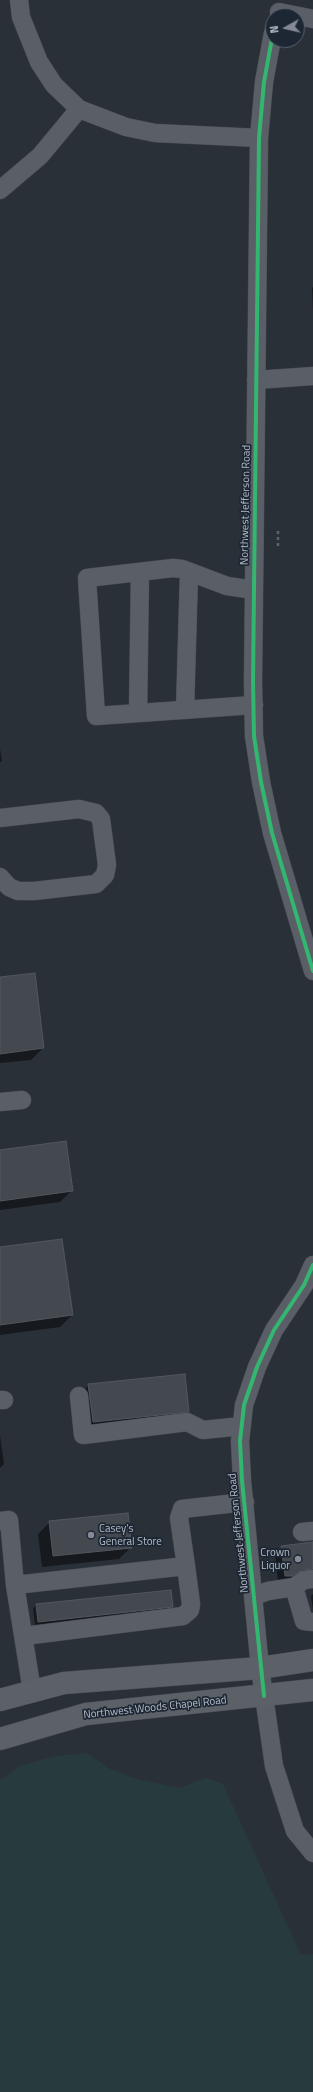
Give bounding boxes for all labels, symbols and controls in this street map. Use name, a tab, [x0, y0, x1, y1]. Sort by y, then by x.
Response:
north arrow	[265, 8, 305, 48]
text: N	[266, 25, 283, 34]
street label: Northwest Jefferson Road	[238, 445, 254, 565]
street label: Northwest Jefferson Road	[226, 1473, 252, 1593]
place label: Casey's General Store	[99, 1522, 162, 1548]
marker: Casey's General Store	[86, 1530, 96, 1540]
place label: Crown Liquor	[260, 1546, 290, 1572]
marker: Crown Liquor	[293, 1554, 303, 1564]
street label: Northwest Woods Chapel Road	[83, 1694, 227, 1722]

